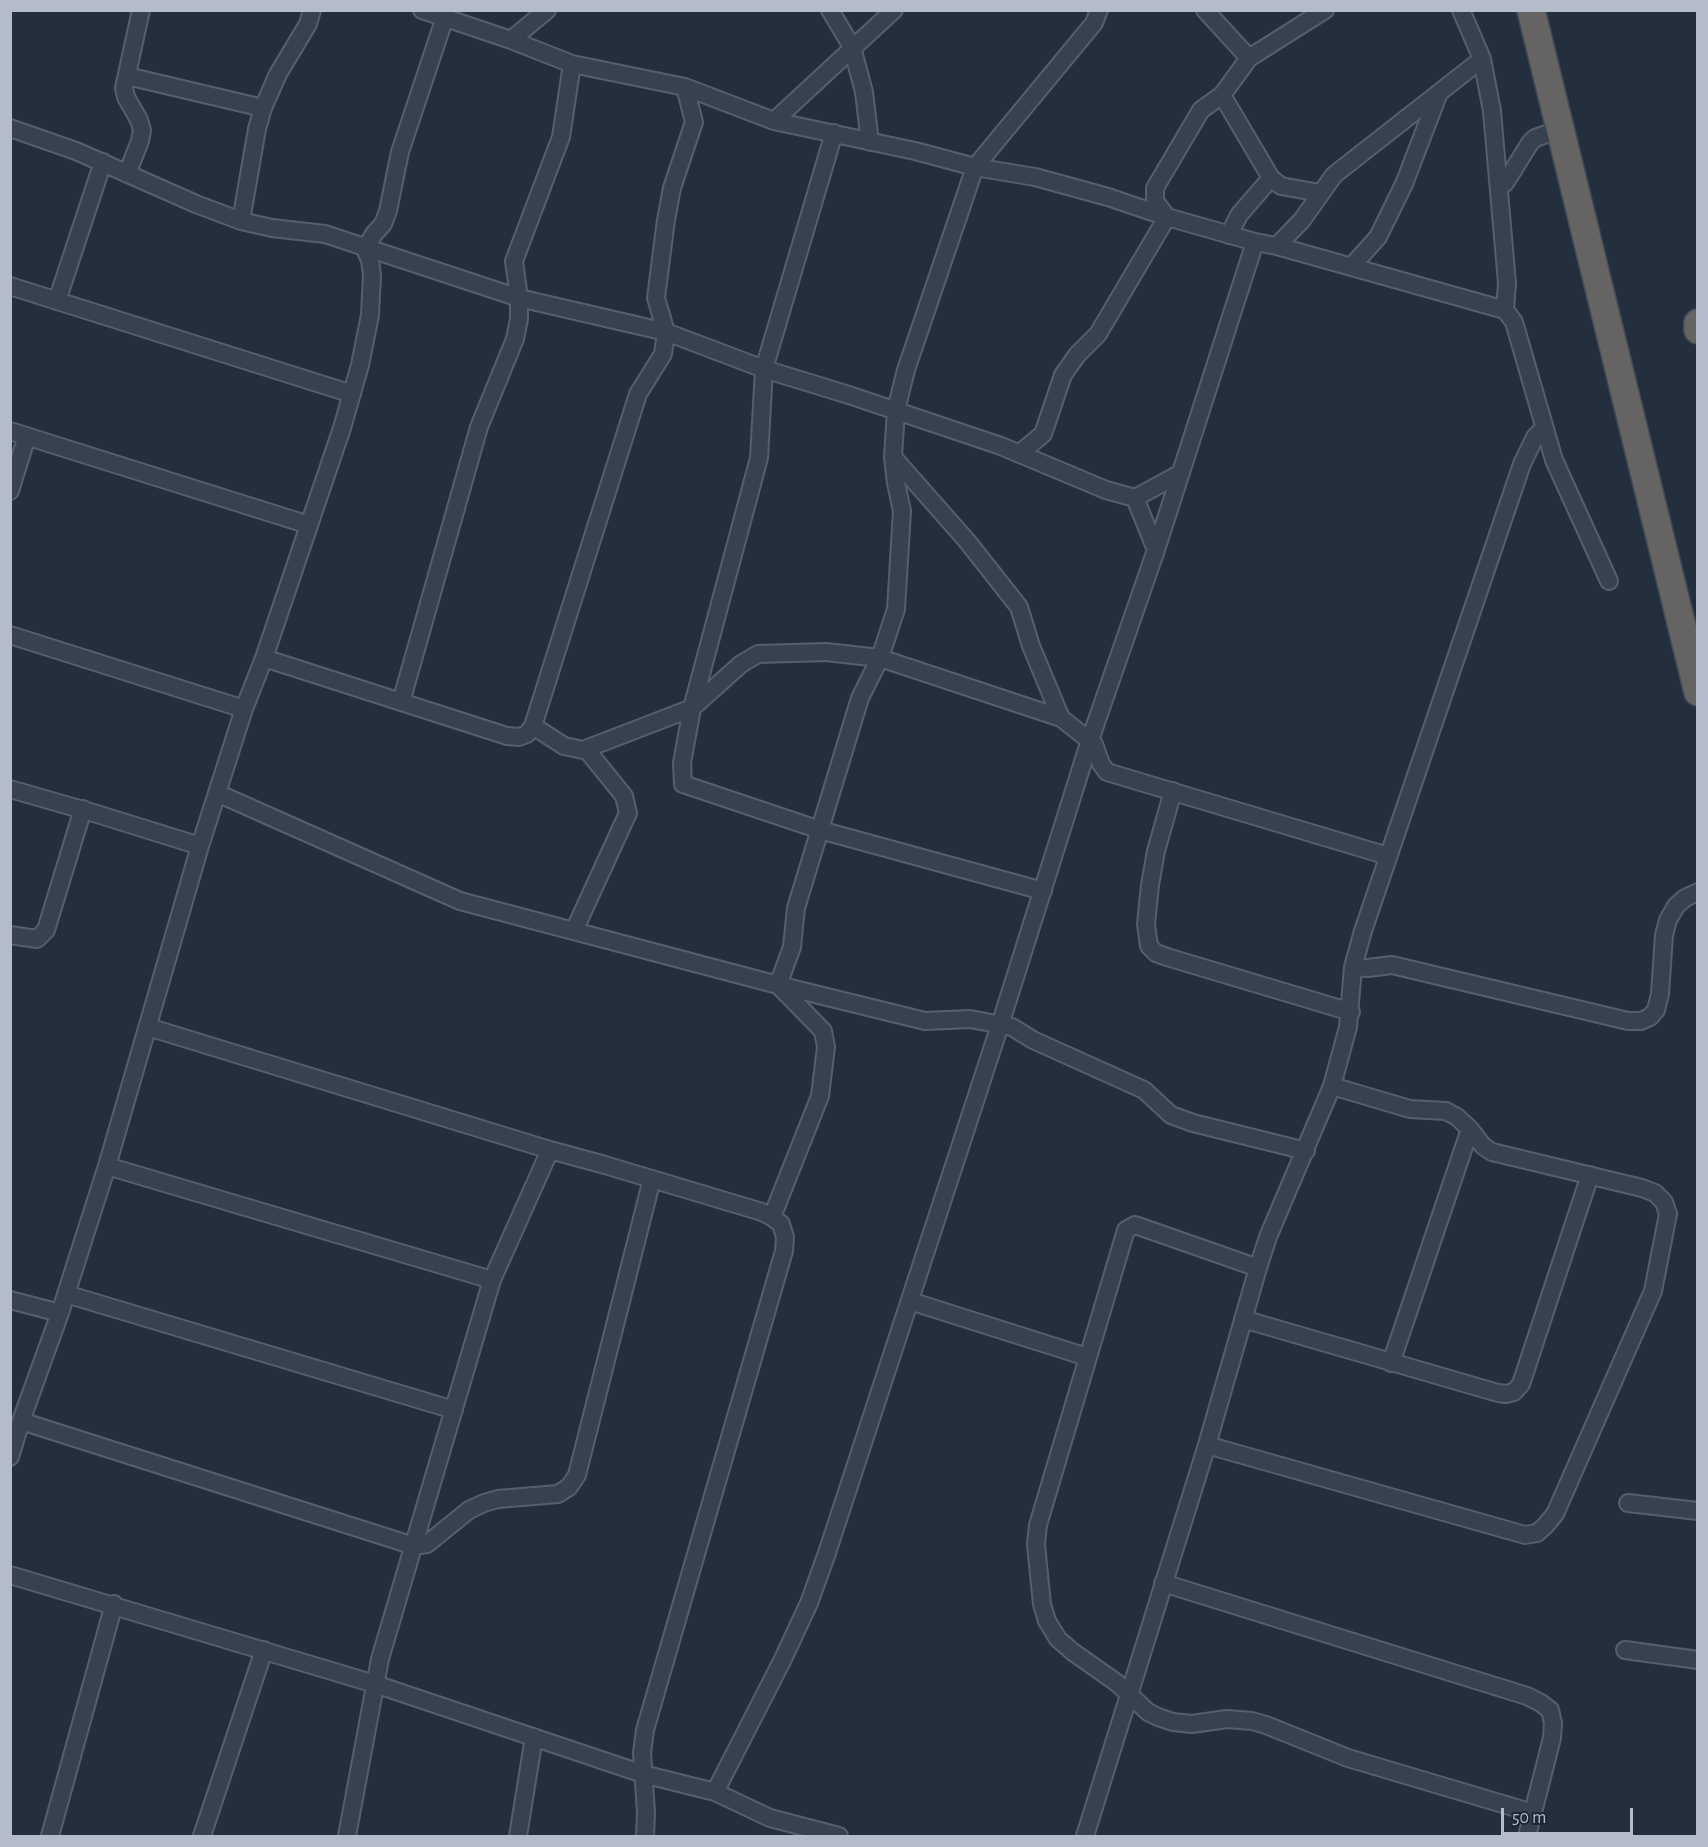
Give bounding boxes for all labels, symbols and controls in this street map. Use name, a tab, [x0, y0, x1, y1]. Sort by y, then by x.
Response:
scale bar	[1504, 1796, 1636, 1834]
text: 50 m	[1512, 1809, 1546, 1827]

